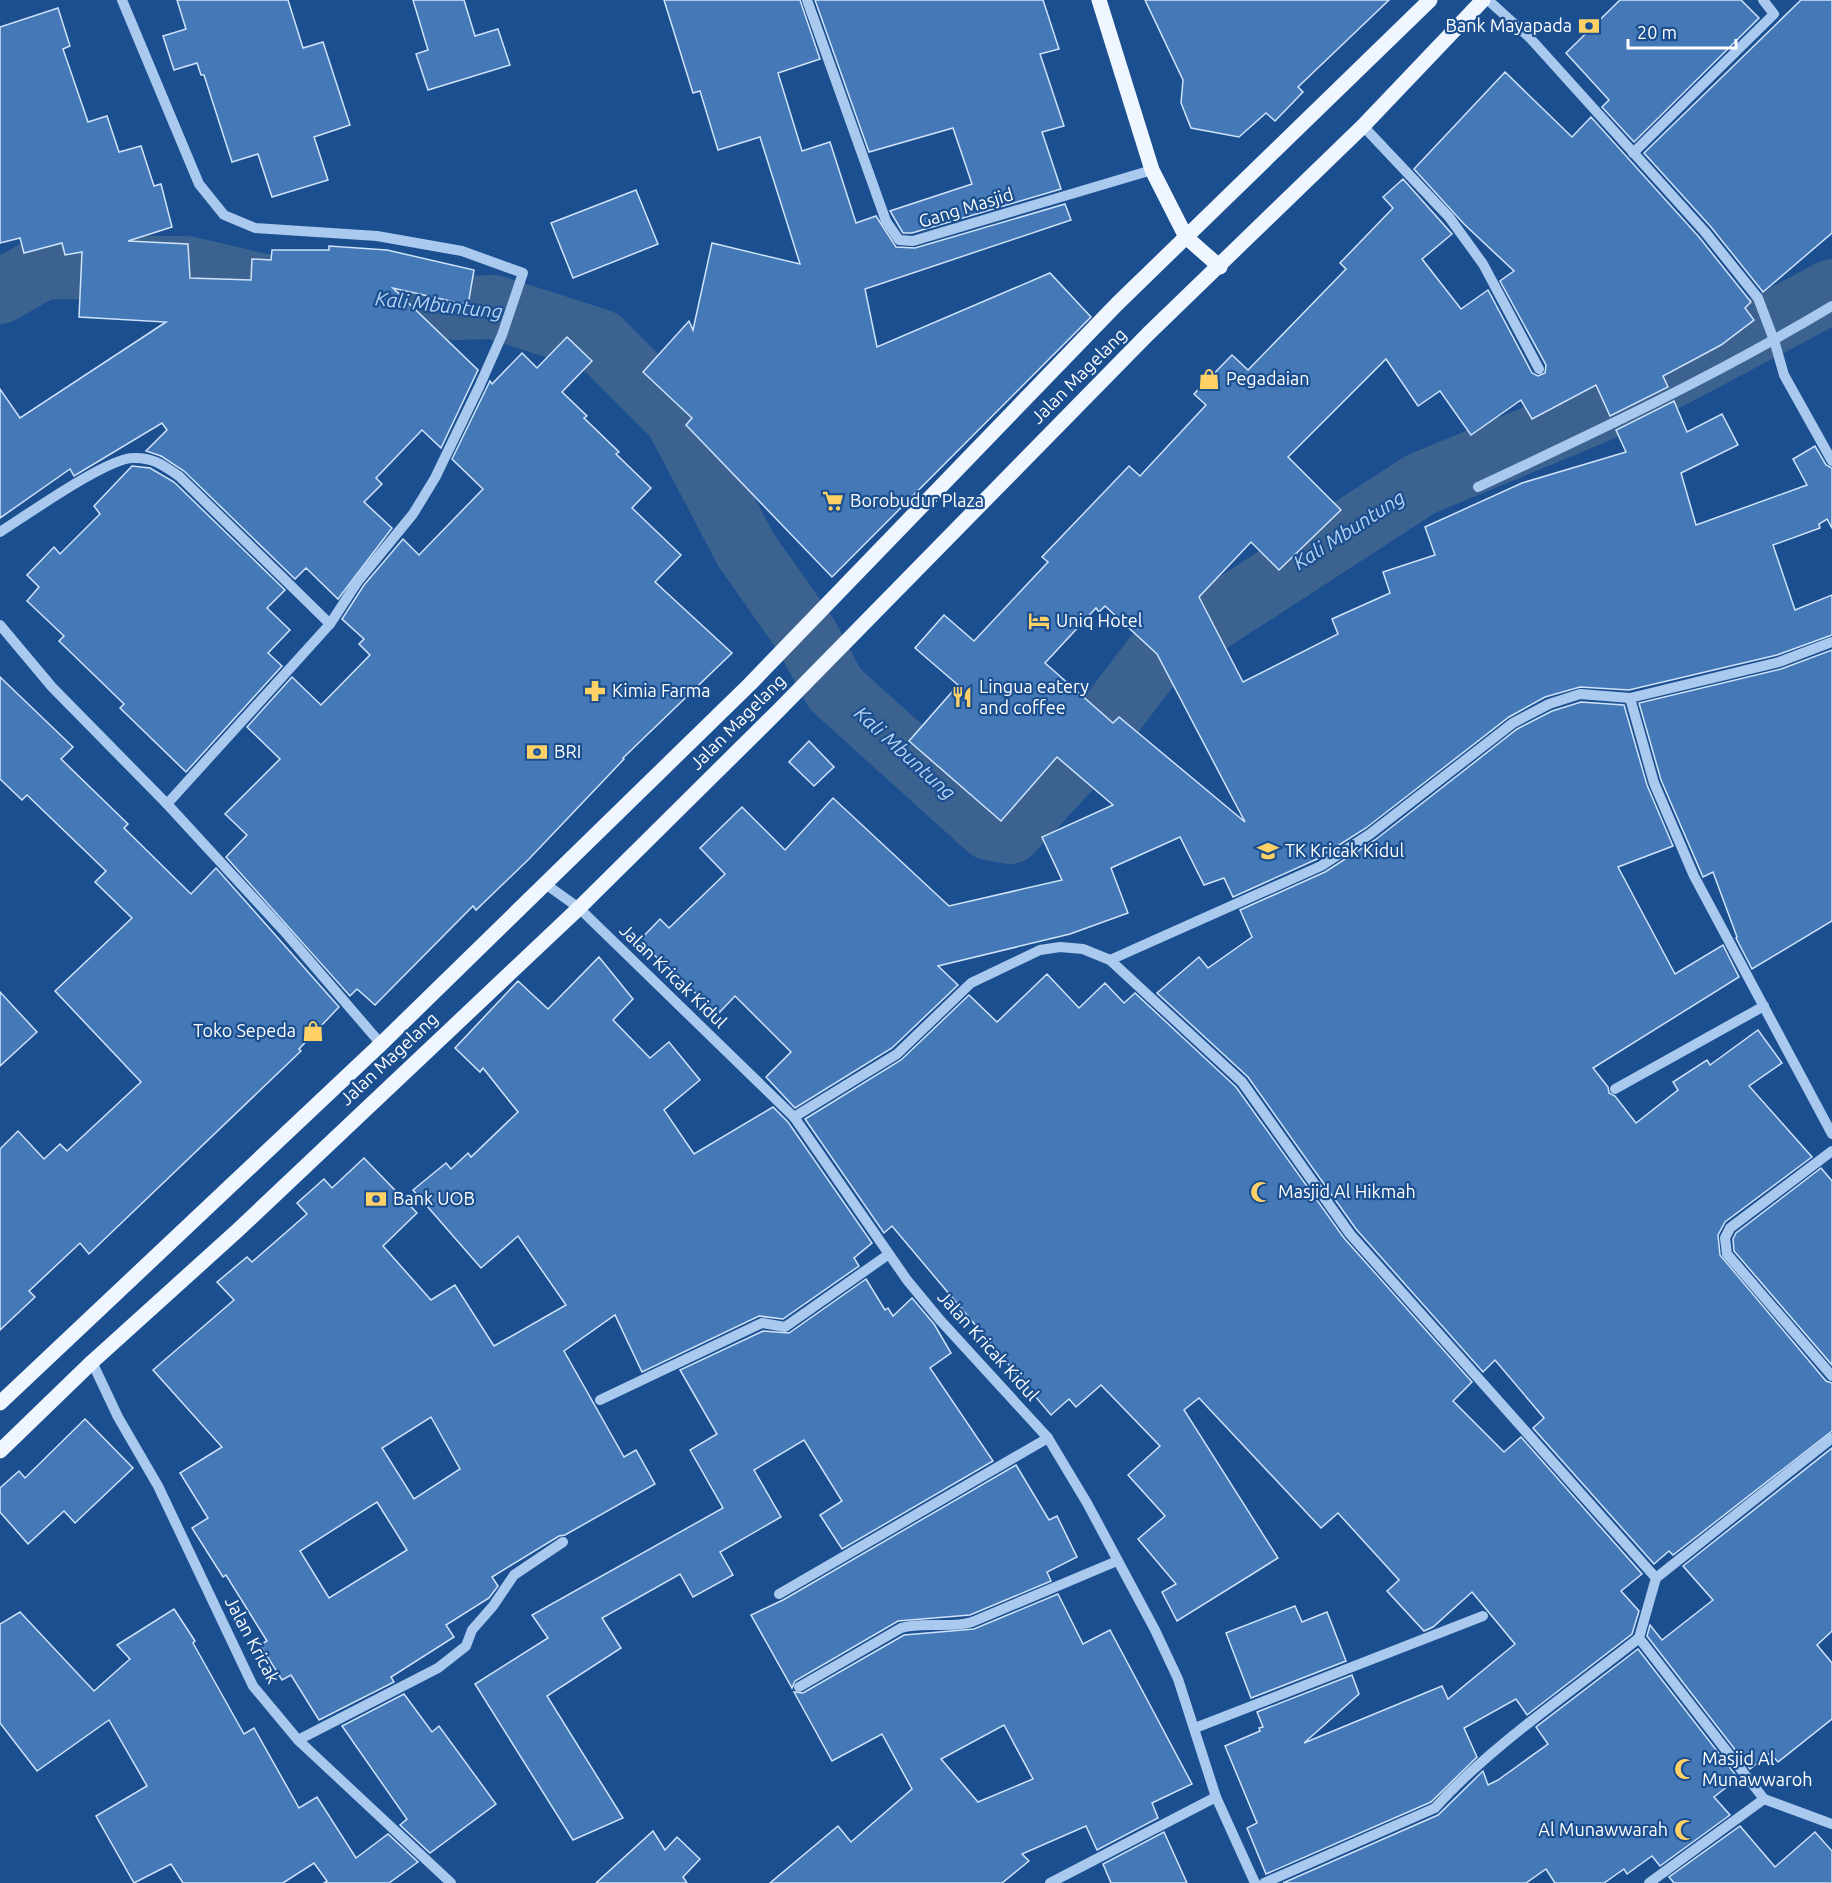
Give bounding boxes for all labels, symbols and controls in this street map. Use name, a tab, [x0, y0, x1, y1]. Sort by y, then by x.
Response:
scale bar	[1628, 12, 1736, 50]
bank icon: Bank Mayapada	[1577, 14, 1601, 38]
place label: Bank Mayapada	[1445, 15, 1572, 35]
text: 20 m	[1637, 22, 1677, 42]
street label: Gang Masjid	[916, 183, 1015, 231]
water label: Kali Mbuntung	[374, 286, 504, 323]
street label: Jalan Magelang	[1027, 324, 1130, 427]
shop icon: Pegadaian	[1197, 367, 1221, 391]
place label: Pegadaian	[1226, 368, 1310, 388]
water label: Kali Mbuntung	[1289, 485, 1409, 574]
supermarket icon: Borobudur Plaza	[821, 489, 845, 513]
place label: Borobudur Plaza	[850, 490, 984, 510]
hotel icon: Uniq Hotel	[1027, 609, 1051, 633]
place label: Uniq Hotel	[1056, 610, 1143, 630]
street label: Jalan Magelang	[686, 670, 789, 773]
place label: Lingua eatery and coffee	[979, 676, 1089, 717]
pharmacy icon: Kimia Farma	[583, 679, 607, 703]
place label: Kimia Farma	[612, 680, 711, 700]
restaurant icon: Lingua eatery and coffee	[950, 685, 974, 709]
water label: Kali Mbuntung	[850, 701, 961, 804]
bank icon: BRI	[525, 740, 549, 764]
place label: BRI	[554, 741, 581, 761]
school or university icon: TK Kricak Kidul	[1256, 839, 1280, 863]
place label: TK Kricak Kidul	[1285, 840, 1405, 860]
street label: Jalan Kricak Kidul	[616, 919, 731, 1032]
street label: Jalan Magelang	[335, 1008, 441, 1109]
shop icon: Toko Sepeda	[301, 1019, 325, 1043]
place label: Toko Sepeda	[193, 1020, 296, 1040]
mosque icon: Masjid Al Hikmah	[1249, 1180, 1273, 1204]
place label: Masjid Al Hikmah	[1278, 1181, 1416, 1201]
bank icon: Bank UOB	[364, 1187, 388, 1211]
place label: Bank UOB	[393, 1188, 475, 1208]
street label: Jalan Kricak Kidul	[934, 1286, 1043, 1405]
street label: Jalan Kricak	[222, 1593, 284, 1686]
place label: Masjid Al Munawwaroh	[1702, 1748, 1813, 1789]
mosque icon: Masjid Al Munawwaroh	[1673, 1757, 1697, 1781]
mosque icon: Al Munawwarah	[1673, 1818, 1697, 1842]
place label: Al Munawwarah	[1538, 1819, 1668, 1839]

